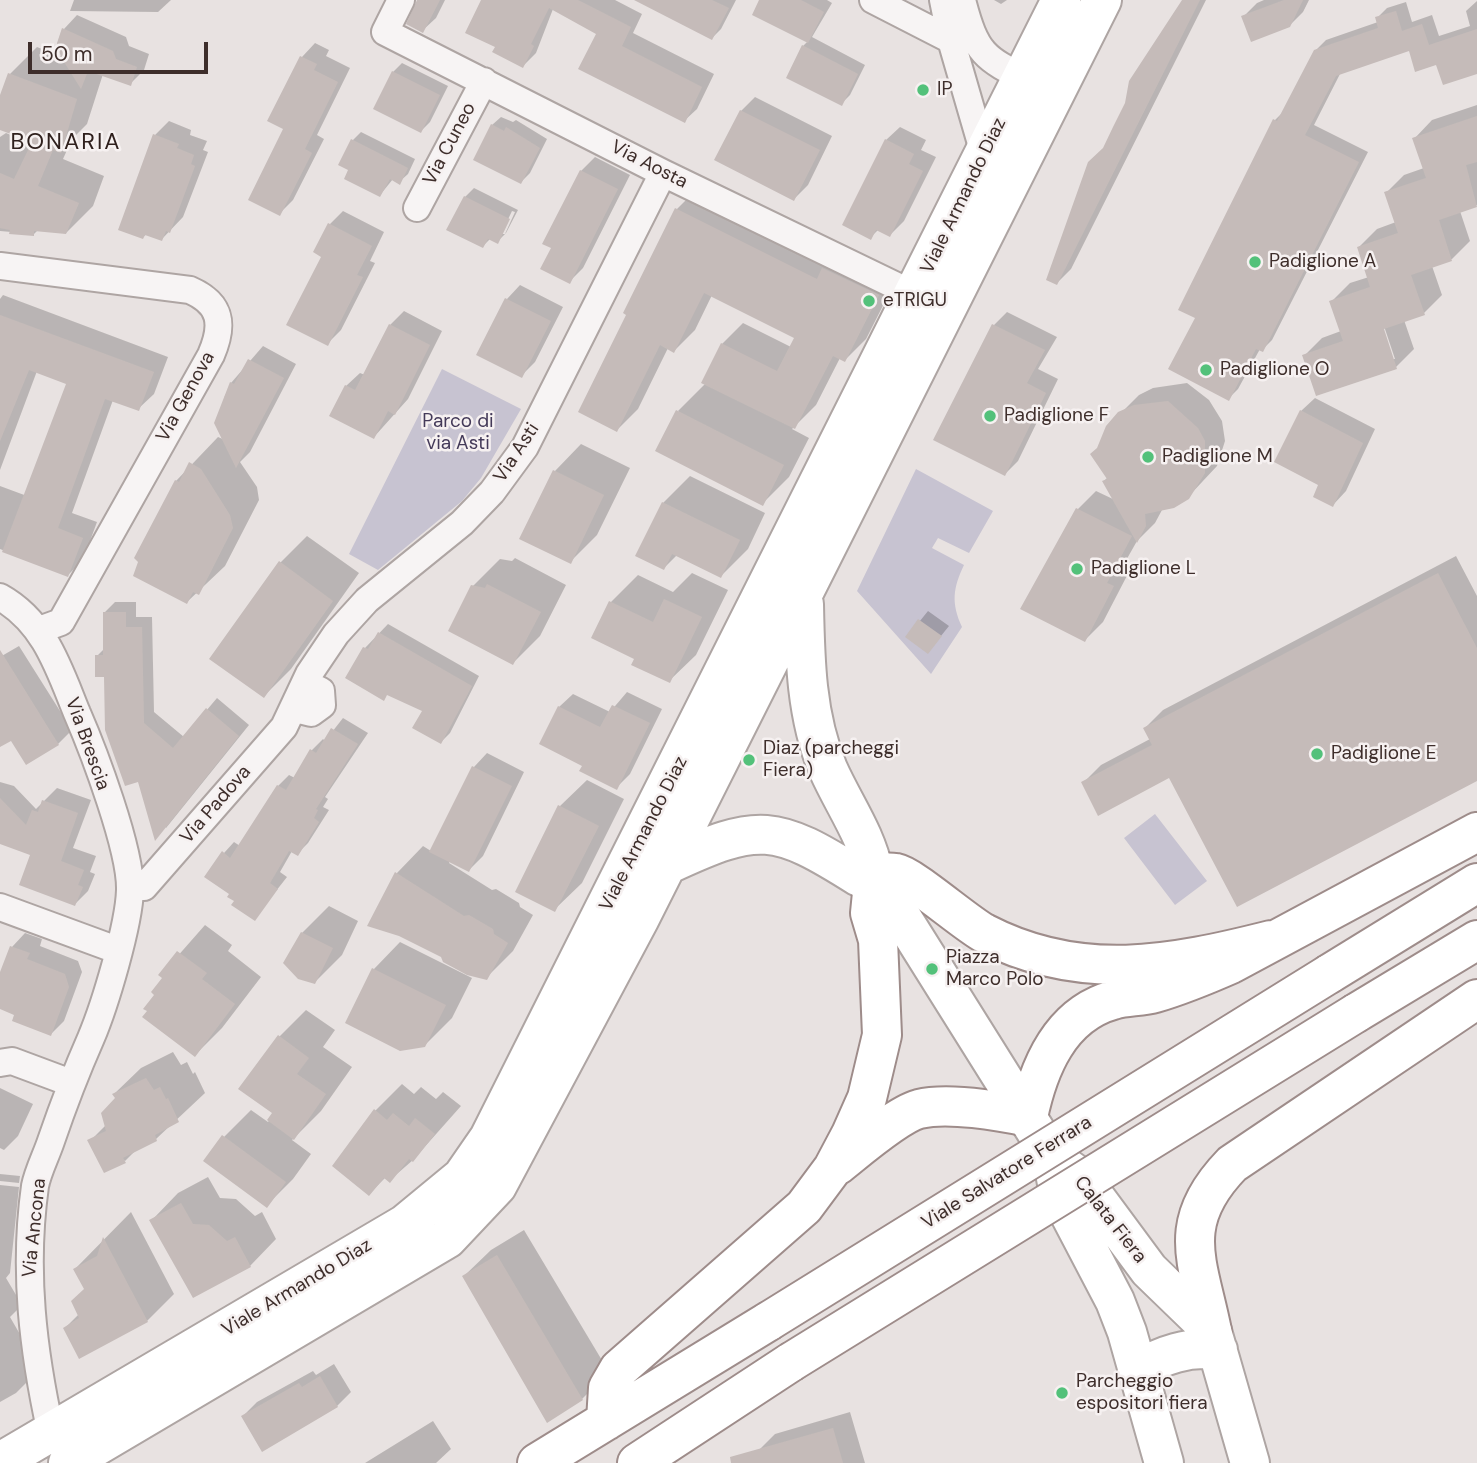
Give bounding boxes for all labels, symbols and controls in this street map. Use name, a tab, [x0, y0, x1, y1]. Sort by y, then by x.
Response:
scale bar	[32, 28, 212, 72]
text: 50 m	[41, 40, 92, 68]
place label: IP	[937, 79, 952, 101]
marker: IP	[915, 82, 931, 98]
street label: Via Cuneo	[419, 99, 481, 189]
street label: Viale Armando Diaz	[916, 114, 1012, 278]
district label: BONARIA	[11, 129, 121, 157]
street label: Via Aosta	[607, 136, 691, 194]
place label: Padiglione A	[1269, 251, 1376, 273]
marker: Padiglione A	[1247, 254, 1263, 270]
place label: eTRIGU	[883, 290, 947, 312]
marker: eTRIGU	[861, 293, 877, 309]
street label: Via Genova	[152, 348, 220, 446]
place label: Padiglione O	[1220, 359, 1330, 381]
marker: Padiglione O	[1198, 362, 1214, 378]
place label: Padiglione F	[1004, 405, 1109, 427]
marker: Padiglione F	[982, 408, 998, 424]
park label: Parco di via Asti	[422, 411, 494, 455]
street label: Via Asti	[489, 419, 545, 487]
place label: Padiglione M	[1162, 446, 1273, 468]
marker: Padiglione M	[1140, 449, 1156, 465]
place label: Padiglione L	[1091, 558, 1196, 580]
marker: Padiglione L	[1069, 561, 1085, 577]
street label: Via Brescia	[60, 695, 114, 793]
place label: Diaz (parcheggi Fiera)	[763, 738, 899, 782]
place label: Padiglione E	[1331, 743, 1437, 765]
marker: Padiglione E	[1309, 746, 1325, 762]
marker: Diaz (parcheggi Fiera)	[741, 752, 757, 768]
street label: Viale Armando Diaz	[595, 753, 693, 915]
street label: Via Padova	[176, 761, 256, 849]
place label: Piazza Marco Polo	[946, 947, 1043, 991]
marker: Piazza Marco Polo	[924, 961, 940, 977]
street label: Viale Salvatore Ferrara	[918, 1111, 1096, 1235]
street label: Calata Fiera	[1069, 1172, 1151, 1268]
street label: Via Ancona	[18, 1177, 52, 1279]
street label: Viale Armando Diaz	[218, 1234, 376, 1342]
place label: Parcheggio espositori fiera	[1076, 1371, 1208, 1415]
marker: Parcheggio espositori fiera	[1054, 1385, 1070, 1401]

